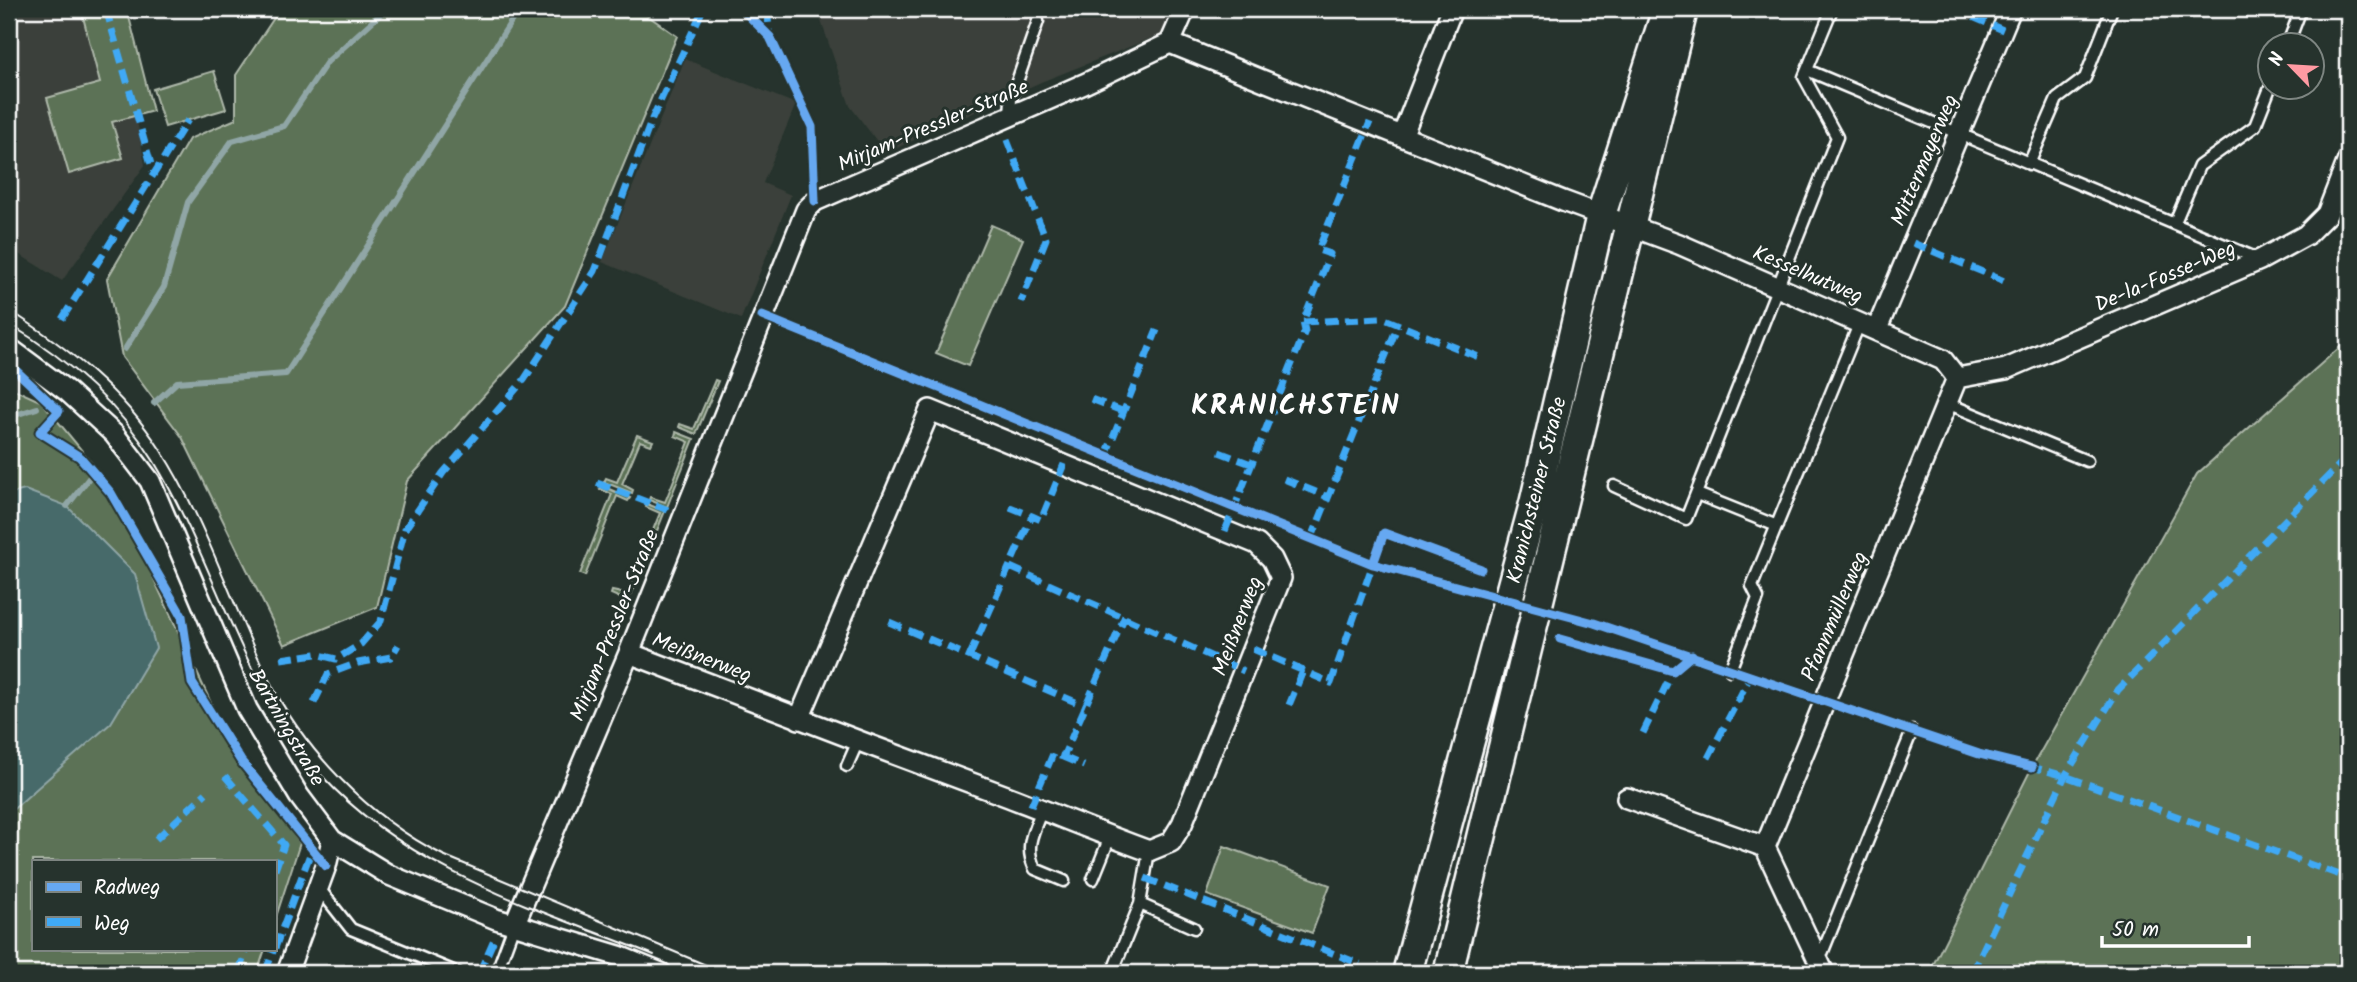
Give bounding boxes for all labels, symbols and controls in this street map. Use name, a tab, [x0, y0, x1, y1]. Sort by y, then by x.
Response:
north arrow	[2256, 32, 2326, 102]
text: N	[2261, 48, 2294, 71]
street label: Mirjam-Pressler-Straße	[833, 71, 1035, 182]
street label: Mittermayerweg	[1883, 89, 1968, 232]
street label: De-la-Fosse-Weg	[2090, 233, 2241, 322]
street label: Kesselhutweg	[1747, 237, 1868, 314]
district label: KRANICHSTEIN	[1191, 384, 1401, 429]
street label: Kranichsteiner Straße	[1498, 393, 1577, 587]
street label: Mirjam-Pressler-Straße	[562, 524, 669, 727]
street label: Pfannmüllerweg	[1793, 546, 1878, 687]
street label: Meißnerweg	[1204, 572, 1273, 681]
street label: Meißnerweg	[647, 624, 756, 693]
street label: Bartningstraße	[239, 663, 333, 793]
legend	[32, 860, 276, 950]
text: Radweg	[94, 872, 160, 905]
scale bar	[2102, 905, 2248, 949]
text: Weg	[94, 908, 130, 941]
text: 50 m	[2112, 914, 2159, 947]

